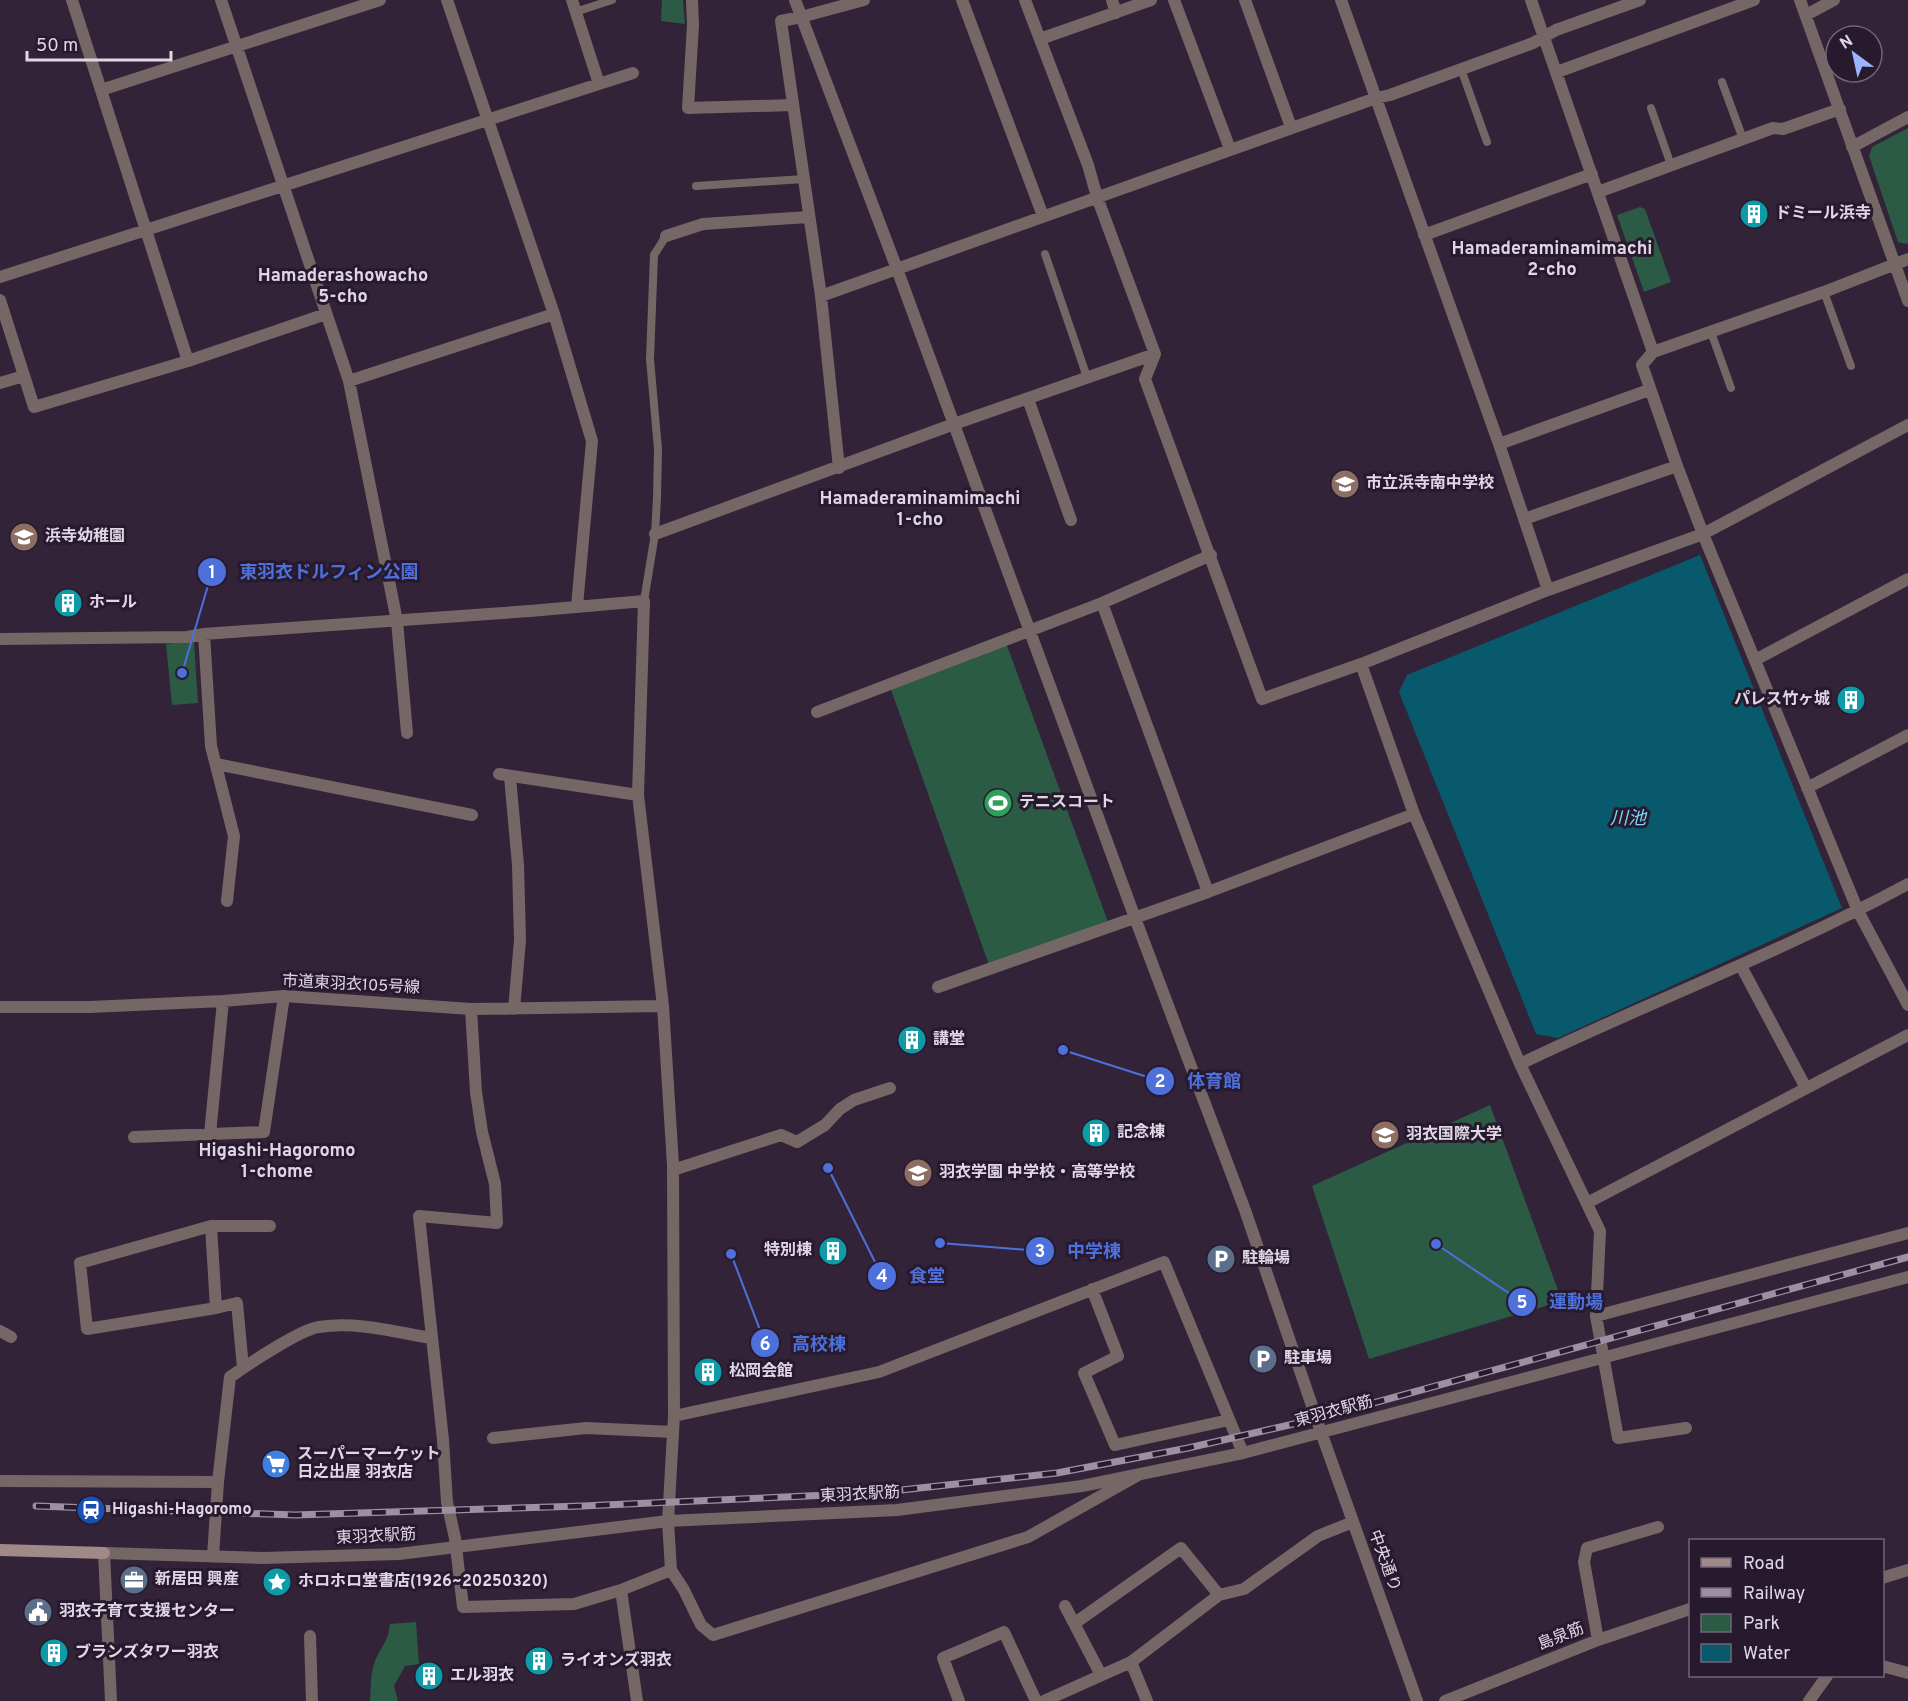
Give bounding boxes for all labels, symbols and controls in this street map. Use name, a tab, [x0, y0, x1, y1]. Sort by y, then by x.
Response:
scale bar	[27, 24, 171, 62]
north arrow	[1824, 24, 1884, 84]
text: N	[1837, 32, 1857, 55]
text: 50 m	[36, 35, 78, 58]
building icon: ドミール浜寺	[1738, 198, 1770, 230]
place label: ドミール浜寺	[1775, 204, 1871, 224]
district label: Hamaderaminamimachi 2-cho	[1452, 238, 1652, 282]
district label: Hamaderashowacho 5-cho	[258, 265, 428, 309]
school or university icon: 市立浜寺南中学校	[1329, 468, 1361, 500]
place label: 市立浜寺南中学校	[1366, 474, 1494, 494]
district label: Hamaderaminamimachi 1-cho	[820, 488, 1020, 532]
school or university icon: 浜寺幼稚園	[8, 521, 40, 553]
place label: 浜寺幼稚園	[45, 527, 125, 547]
callout: 東羽衣ドルフィン公園	[197, 554, 431, 590]
text: 1	[208, 562, 216, 585]
text: 東羽衣ドルフィン公園	[239, 562, 419, 585]
building icon: ホール	[52, 587, 84, 619]
place label: ホール	[89, 593, 137, 613]
building icon: パレス竹ヶ城	[1835, 684, 1867, 716]
place label: パレス竹ヶ城	[1734, 689, 1830, 710]
sports icon: テニスコート	[982, 787, 1014, 819]
place label: テニスコート	[1019, 793, 1115, 813]
water label: 川池	[1610, 808, 1648, 831]
street label: 市道東羽衣105号線	[281, 971, 421, 999]
building icon: 講堂	[896, 1024, 928, 1056]
place label: 講堂	[933, 1030, 965, 1050]
callout: 体育館	[1145, 1063, 1253, 1099]
text: 2	[1154, 1071, 1166, 1094]
text: 体育館	[1187, 1071, 1241, 1094]
building icon: 記念棟	[1080, 1117, 1112, 1149]
school or university icon: 羽衣国際大学	[1369, 1119, 1401, 1151]
place label: 記念棟	[1117, 1122, 1165, 1143]
place label: 羽衣国際大学	[1406, 1125, 1502, 1145]
district label: Higashi-Hagoromo 1-chome	[199, 1140, 355, 1184]
school or university icon: 羽衣学園 中学校・高等学校	[902, 1157, 934, 1189]
place label: 羽衣学園 中学校・高等学校	[939, 1163, 1135, 1183]
callout: 中学棟	[1025, 1233, 1133, 1269]
building icon: 特別棟	[817, 1235, 849, 1267]
place label: 特別棟	[764, 1240, 812, 1261]
text: 3	[1035, 1241, 1045, 1264]
text: 中学棟	[1067, 1241, 1121, 1264]
parking icon: 駐輪場	[1205, 1243, 1237, 1275]
place label: 駐輪場	[1242, 1248, 1290, 1269]
callout: 食堂	[867, 1258, 957, 1294]
text: 4	[876, 1266, 888, 1289]
text: 食堂	[909, 1266, 945, 1289]
callout: 運動場	[1507, 1284, 1615, 1320]
text: 5	[1517, 1292, 1528, 1315]
text: 運動場	[1549, 1292, 1603, 1315]
callout: 高校棟	[750, 1325, 858, 1361]
text: 6	[759, 1334, 771, 1357]
text: 高校棟	[792, 1334, 846, 1357]
parking icon: 駐車場	[1247, 1343, 1279, 1375]
place label: 駐車場	[1284, 1349, 1332, 1369]
building icon: 松岡会館	[692, 1356, 724, 1388]
place label: 松岡会館	[729, 1362, 793, 1382]
street label: 東羽衣駅筋	[1293, 1392, 1375, 1432]
place label: スーパーマーケット 日之出屋 羽衣店	[297, 1445, 441, 1483]
supermarket icon: スーパーマーケット 日之出屋 羽衣店	[260, 1448, 292, 1480]
street label: 東羽衣駅筋	[820, 1483, 900, 1507]
station icon: Higashi-Hagoromo	[75, 1494, 107, 1526]
place label: Higashi-Hagoromo	[112, 1500, 252, 1520]
street label: 東羽衣駅筋	[336, 1525, 416, 1549]
street label: 中央通り	[1364, 1528, 1404, 1594]
legend	[1689, 1539, 1884, 1677]
text: Road	[1743, 1553, 1785, 1576]
office icon: 新居田 興産	[118, 1564, 150, 1596]
place icon: ホロホロ堂書店(1926~20250320)	[261, 1566, 293, 1598]
place label: 新居田 興産	[155, 1570, 239, 1590]
place label: ホロホロ堂書店(1926~20250320)	[298, 1572, 548, 1592]
text: Railway	[1743, 1583, 1805, 1606]
public building icon: 羽衣子育て支援センター	[22, 1596, 54, 1628]
place label: 羽衣子育て支援センター	[59, 1602, 235, 1622]
text: Park	[1743, 1613, 1780, 1636]
street label: 島泉筋	[1535, 1619, 1587, 1655]
building icon: ブランズタワー羽衣	[38, 1637, 70, 1669]
place label: ブランズタワー羽衣	[75, 1643, 219, 1663]
text: Water	[1743, 1643, 1790, 1666]
building icon: ライオンズ羽衣	[523, 1645, 555, 1677]
place label: ライオンズ羽衣	[560, 1651, 672, 1671]
building icon: エル羽衣	[413, 1660, 445, 1692]
place label: エル羽衣	[450, 1666, 514, 1686]

